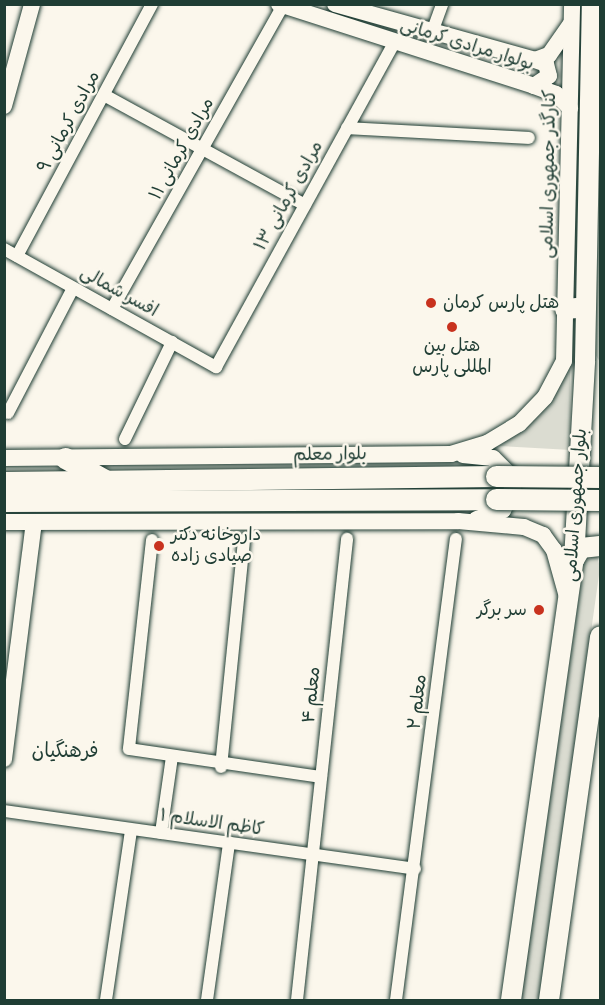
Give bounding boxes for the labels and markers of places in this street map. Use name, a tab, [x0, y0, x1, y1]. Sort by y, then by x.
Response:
place label: هتل پارس کرمان	[443, 292, 559, 314]
marker: هتل پارس کرمان	[424, 296, 438, 310]
marker: هتل بین المللی پارس	[445, 320, 459, 334]
place label: هتل بین المللی پارس	[412, 336, 492, 378]
place label: داروخانه دکتر صیادی زاده	[171, 525, 261, 568]
marker: داروخانه دکتر صیادی زاده	[152, 539, 166, 553]
place label: سر برگر	[477, 599, 527, 621]
marker: سر برگر	[532, 603, 546, 617]

